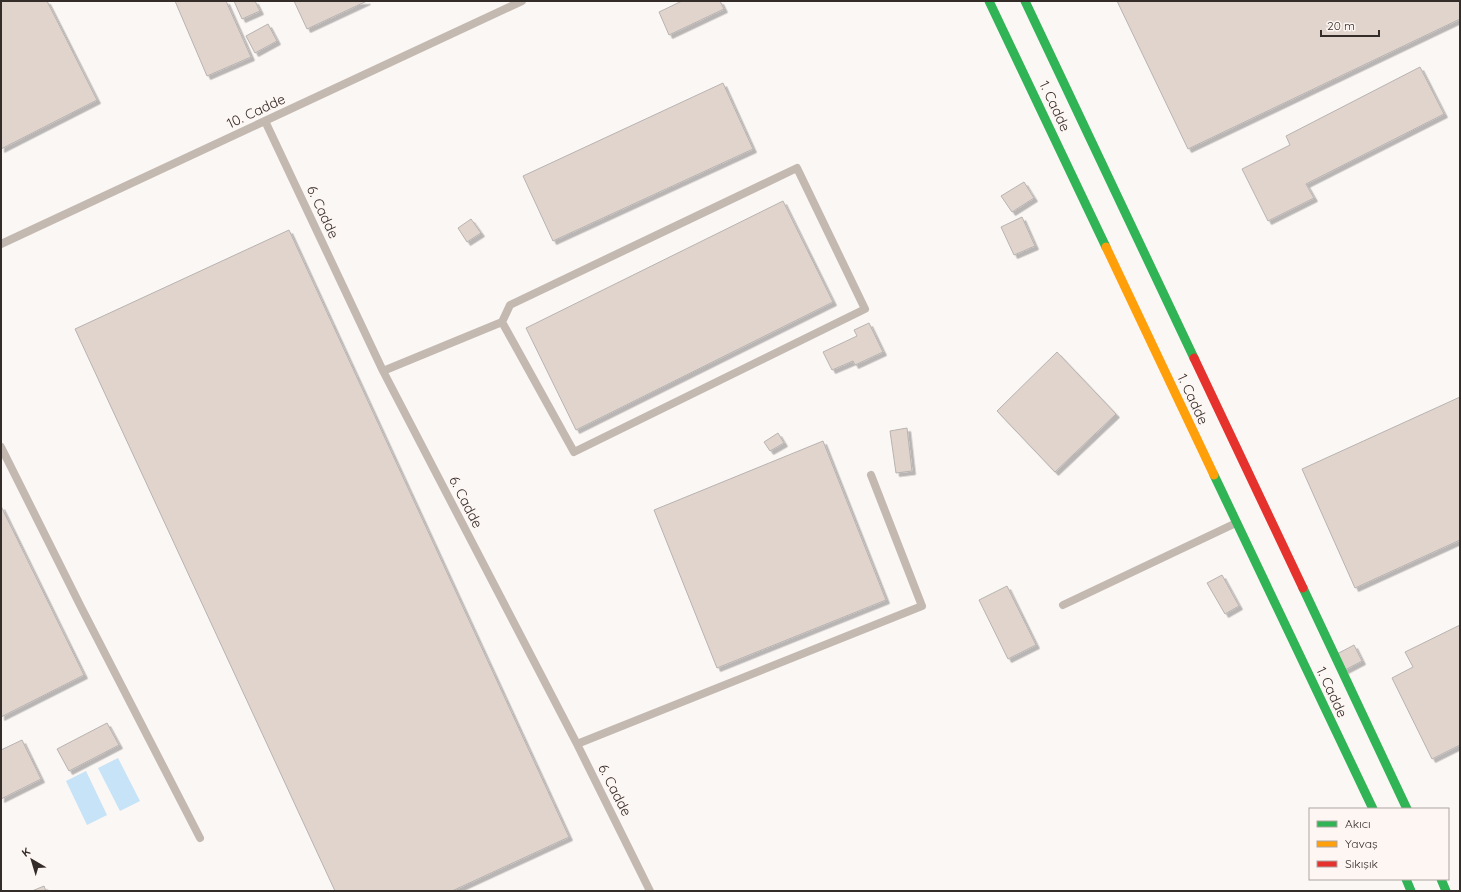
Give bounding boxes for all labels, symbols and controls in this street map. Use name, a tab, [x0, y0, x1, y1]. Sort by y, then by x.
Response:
scale bar	[1321, 12, 1379, 38]
text: 20 m	[1327, 18, 1355, 33]
street label: 1. Cadde	[1035, 78, 1075, 134]
street label: 10. Cadde	[224, 90, 288, 132]
street label: 6. Cadde	[303, 183, 343, 241]
street label: 1. Cadde	[1173, 371, 1213, 427]
street label: 6. Cadde	[445, 473, 487, 531]
street label: 1. Cadde	[1312, 664, 1352, 720]
street label: 6. Cadde	[594, 761, 636, 819]
legend	[1309, 808, 1449, 880]
text: Akıcı	[1345, 816, 1371, 831]
text: Yavaş	[1345, 836, 1378, 851]
north arrow	[12, 840, 52, 880]
text: K	[19, 844, 33, 860]
text: Sıkışık	[1345, 856, 1378, 871]

